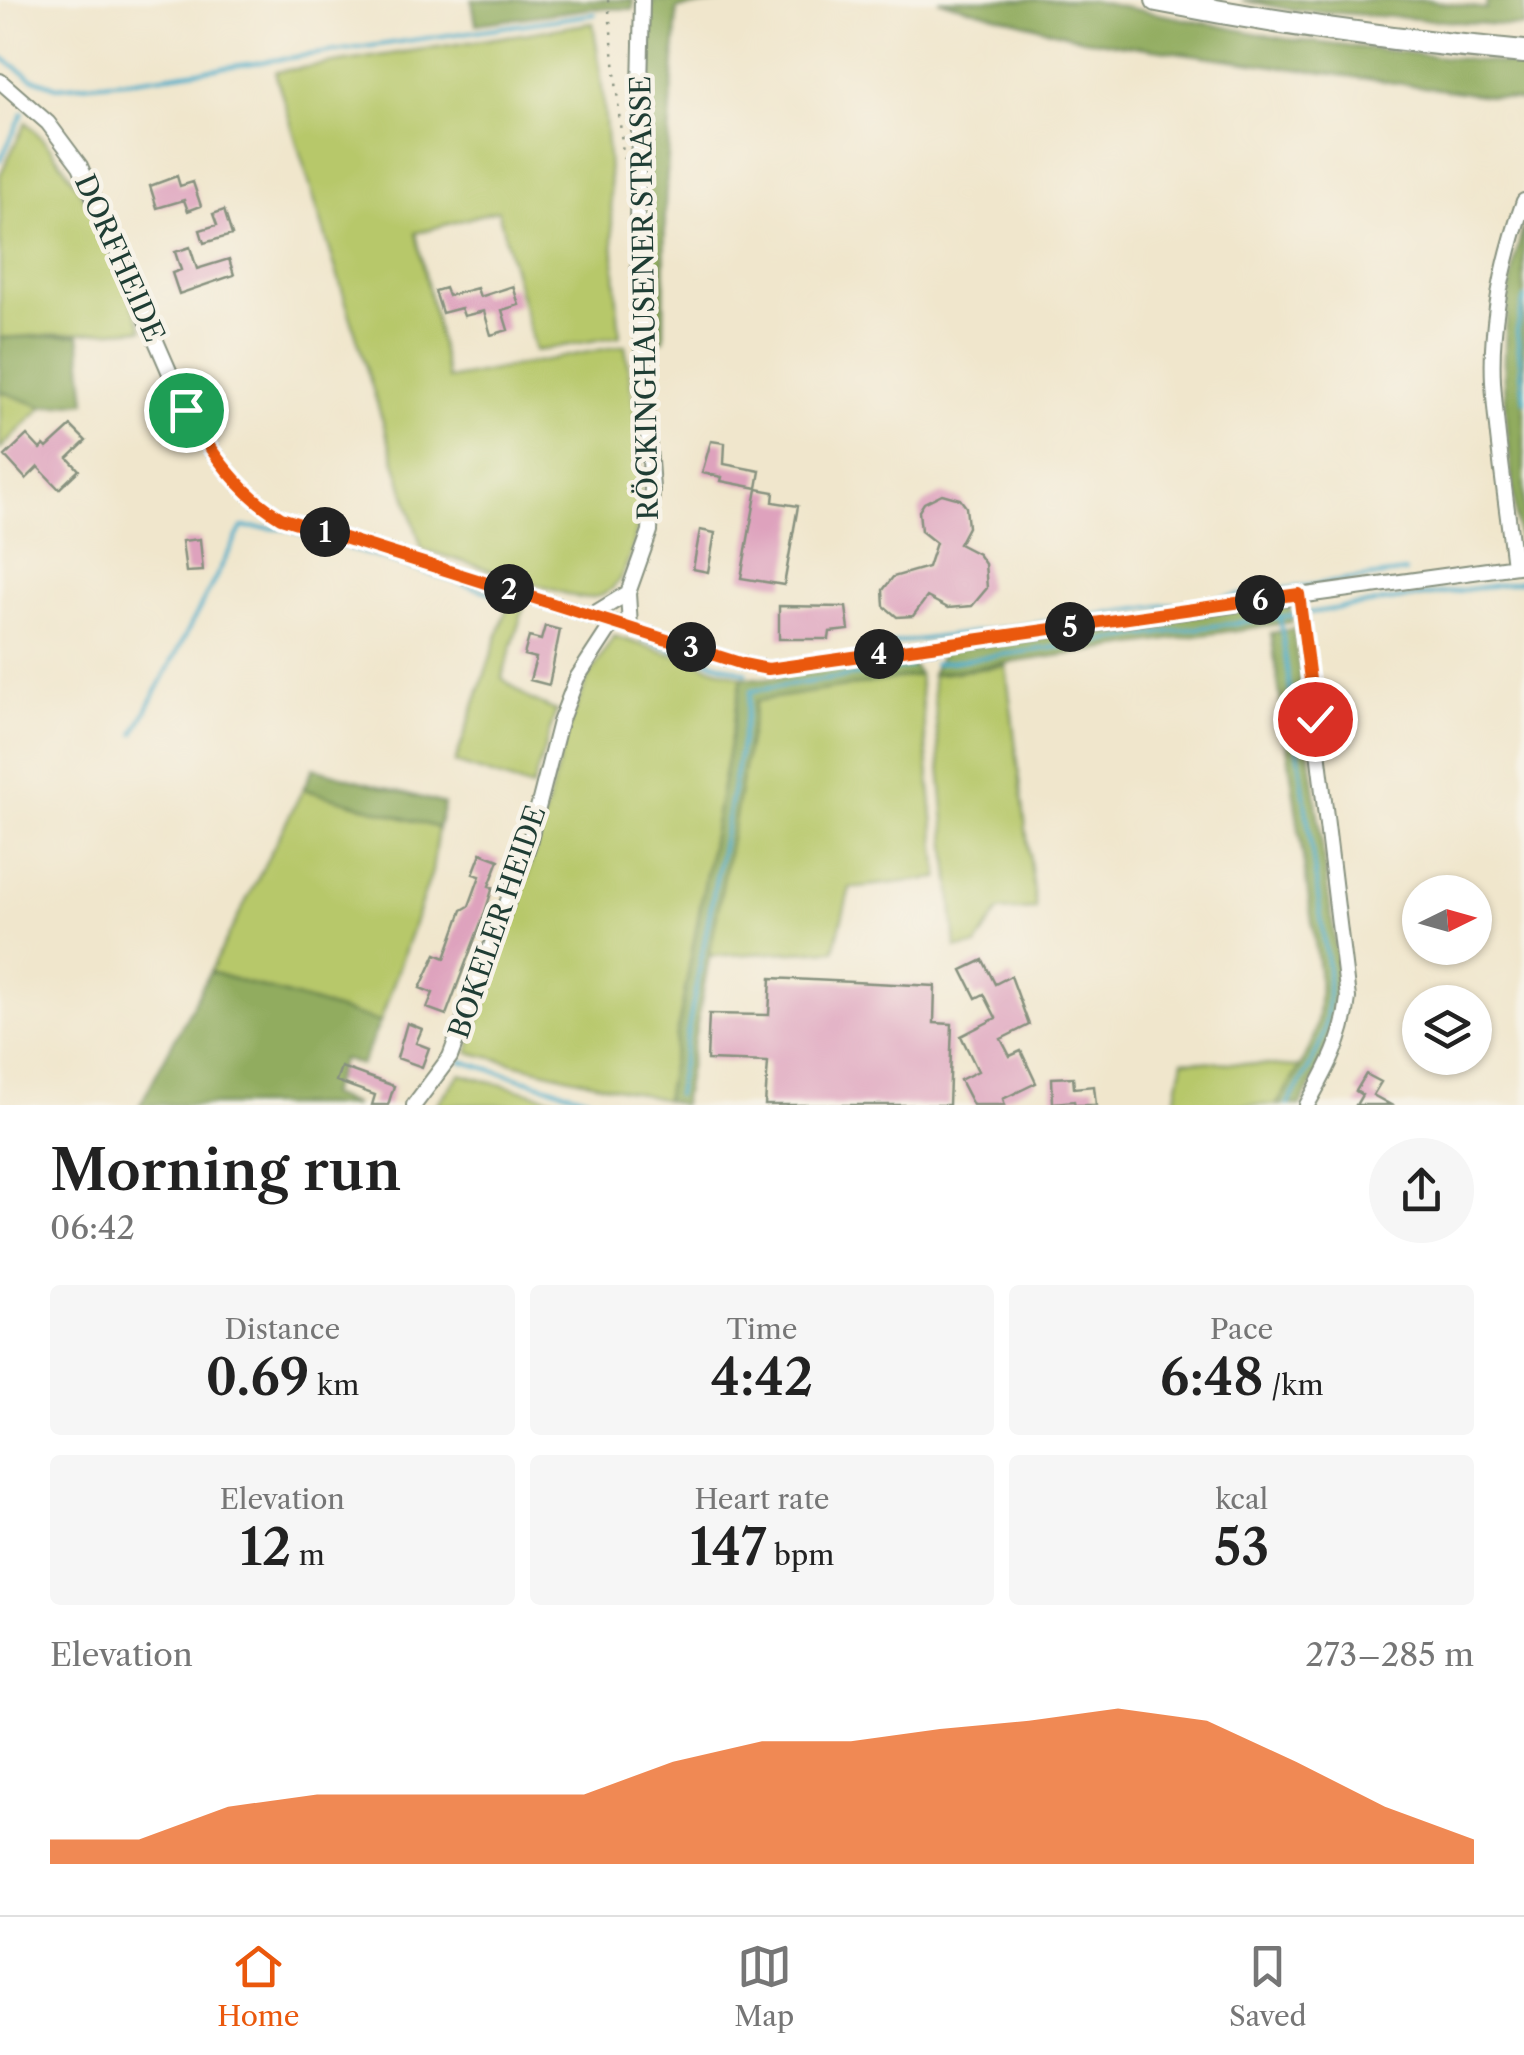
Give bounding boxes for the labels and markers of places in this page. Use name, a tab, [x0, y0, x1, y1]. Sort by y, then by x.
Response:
pin	[144, 368, 229, 453]
pin: 1	[300, 507, 350, 557]
pin: 2	[484, 564, 534, 614]
pin: 6	[1235, 575, 1285, 625]
pin: 5	[1045, 602, 1095, 652]
pin: 3	[666, 622, 716, 672]
pin: 4	[854, 629, 904, 679]
pin	[1273, 677, 1358, 762]

